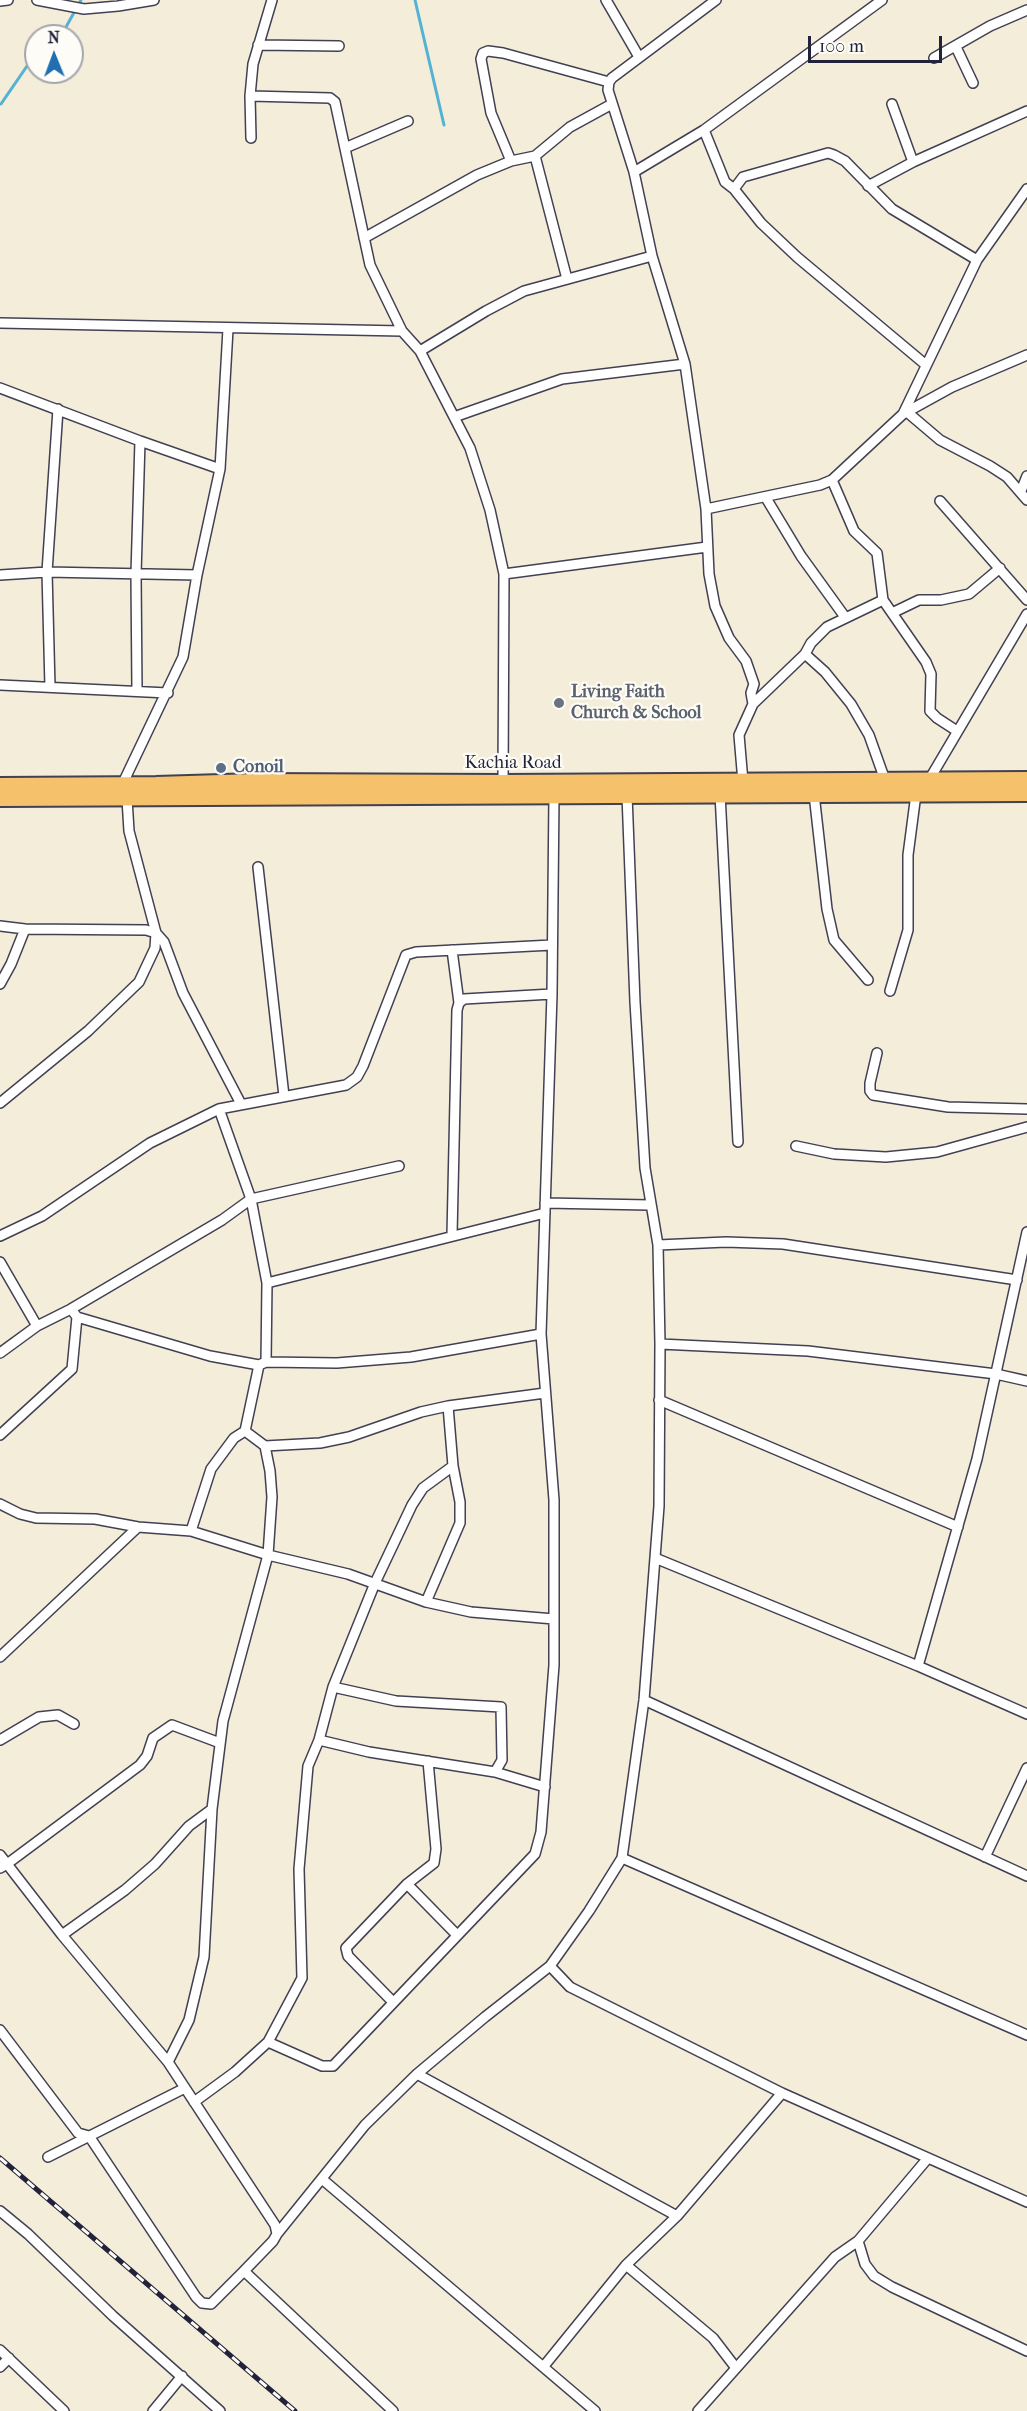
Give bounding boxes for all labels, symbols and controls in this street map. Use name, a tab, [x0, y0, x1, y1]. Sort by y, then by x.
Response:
north arrow	[24, 24, 84, 84]
scale bar	[811, 24, 944, 62]
text: N	[47, 28, 60, 47]
text: 100 m	[819, 36, 864, 57]
place label: Living Faith Church & School	[571, 682, 702, 724]
marker: Living Faith Church & School	[552, 696, 566, 710]
street label: Kachia Road	[464, 753, 562, 775]
place label: Conoil	[233, 757, 284, 779]
marker: Conoil	[214, 761, 228, 775]

